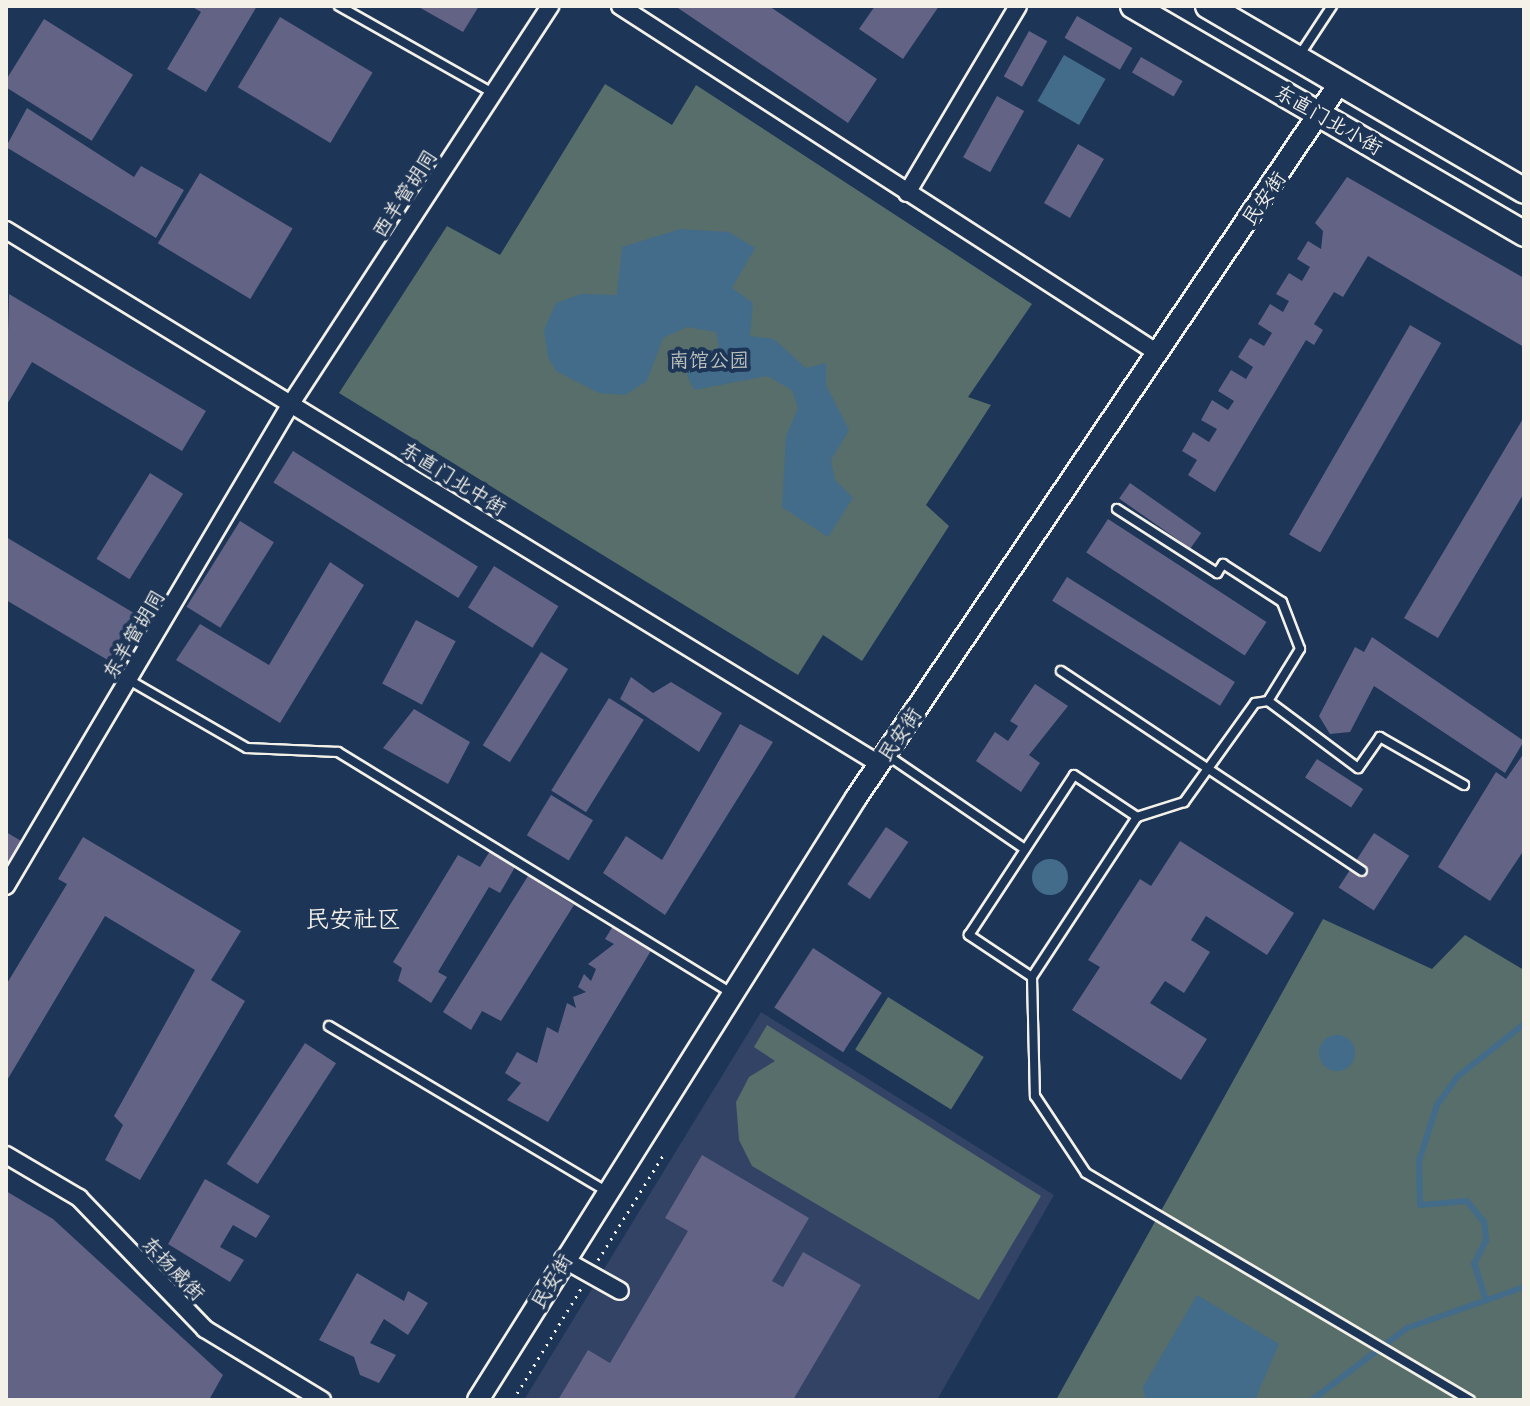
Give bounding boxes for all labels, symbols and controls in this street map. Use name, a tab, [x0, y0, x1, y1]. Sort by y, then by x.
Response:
street label: 东直门北小街	[1271, 79, 1387, 159]
street label: 西羊管胡同	[367, 145, 441, 241]
street label: 民安街	[1236, 167, 1290, 229]
park label: 南馆公园	[669, 347, 749, 371]
street label: 东直门北中街	[397, 436, 511, 520]
street label: 东羊管胡同	[97, 585, 169, 683]
street label: 民安街	[872, 702, 926, 766]
district label: 民安社区	[305, 905, 401, 933]
street label: 东扬威街	[138, 1231, 210, 1305]
street label: 民安街	[525, 1249, 577, 1313]

